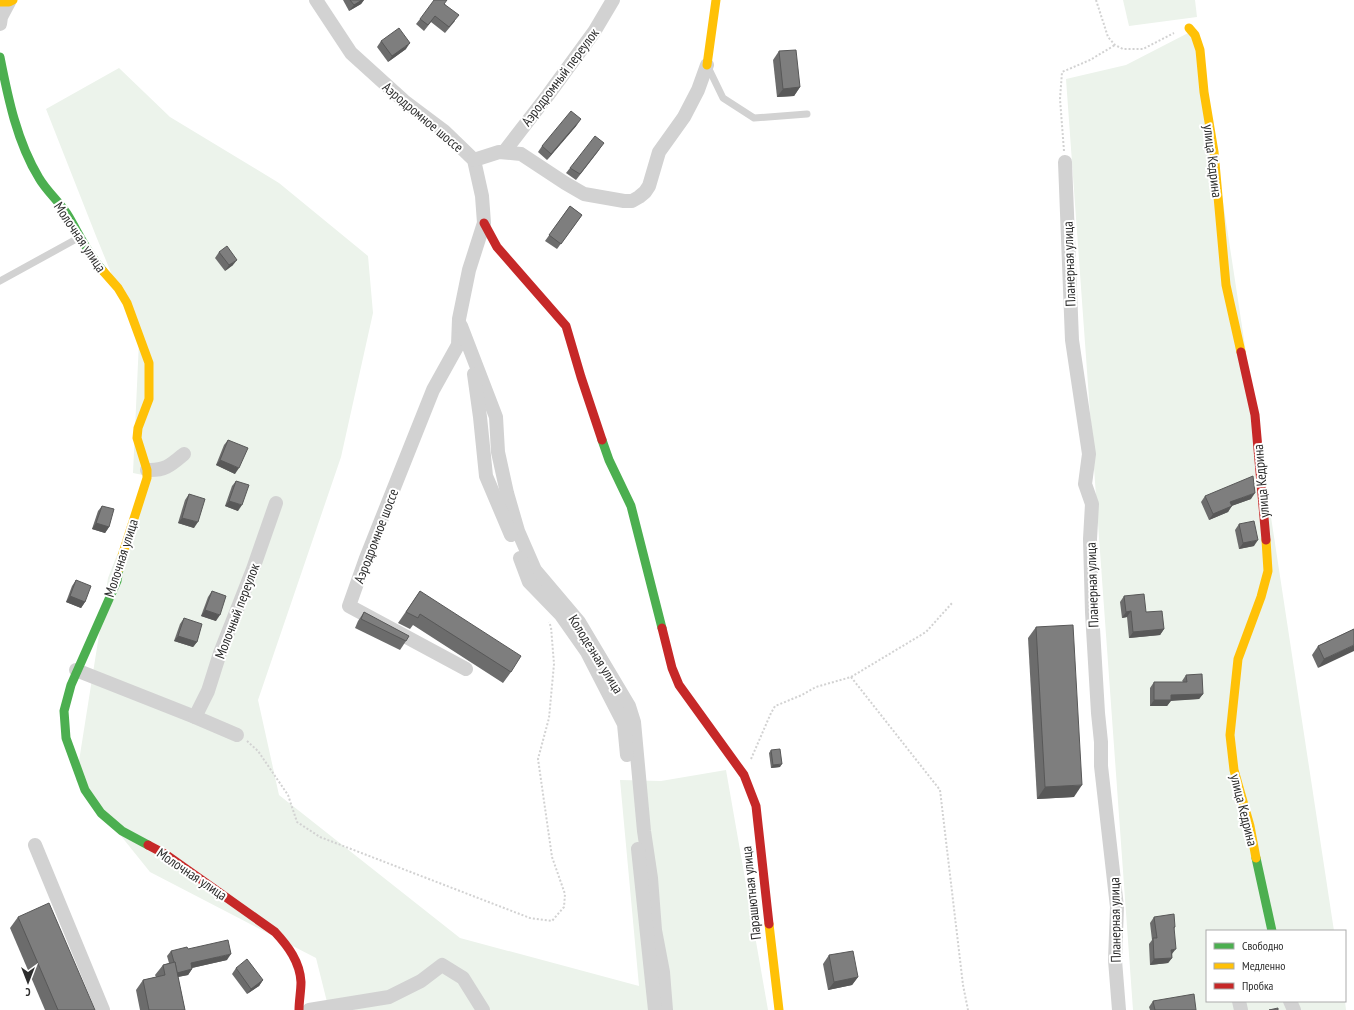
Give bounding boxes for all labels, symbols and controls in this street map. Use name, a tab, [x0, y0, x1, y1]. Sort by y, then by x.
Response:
street label: Аэродромный переулок	[517, 24, 603, 130]
street label: Аэродромное шоссе	[379, 78, 467, 156]
street label: улица Кедрина	[1200, 123, 1226, 199]
street label: Молочная улица	[50, 198, 110, 276]
street label: Планерная улица	[1059, 221, 1079, 307]
street label: улица Кедрина	[1249, 444, 1273, 518]
street label: Аэродромное шоссе	[350, 486, 402, 586]
street label: Молочная улица	[100, 517, 142, 599]
street label: Планерная улица	[1082, 542, 1102, 628]
street label: Молочный переулок	[211, 560, 264, 661]
street label: Колодезная улица	[565, 611, 627, 697]
street label: улица Кедрина	[1226, 772, 1262, 848]
street label: Молочная улица	[153, 844, 231, 904]
street label: Парашютная улица	[737, 845, 765, 941]
street label: Планерная улица	[1105, 877, 1125, 963]
legend	[1206, 930, 1346, 1002]
text: Свободно	[1242, 938, 1284, 953]
text: Медленно	[1242, 958, 1285, 973]
north arrow	[8, 962, 48, 1002]
text: Пробка	[1242, 978, 1274, 993]
text: С	[25, 985, 31, 999]

